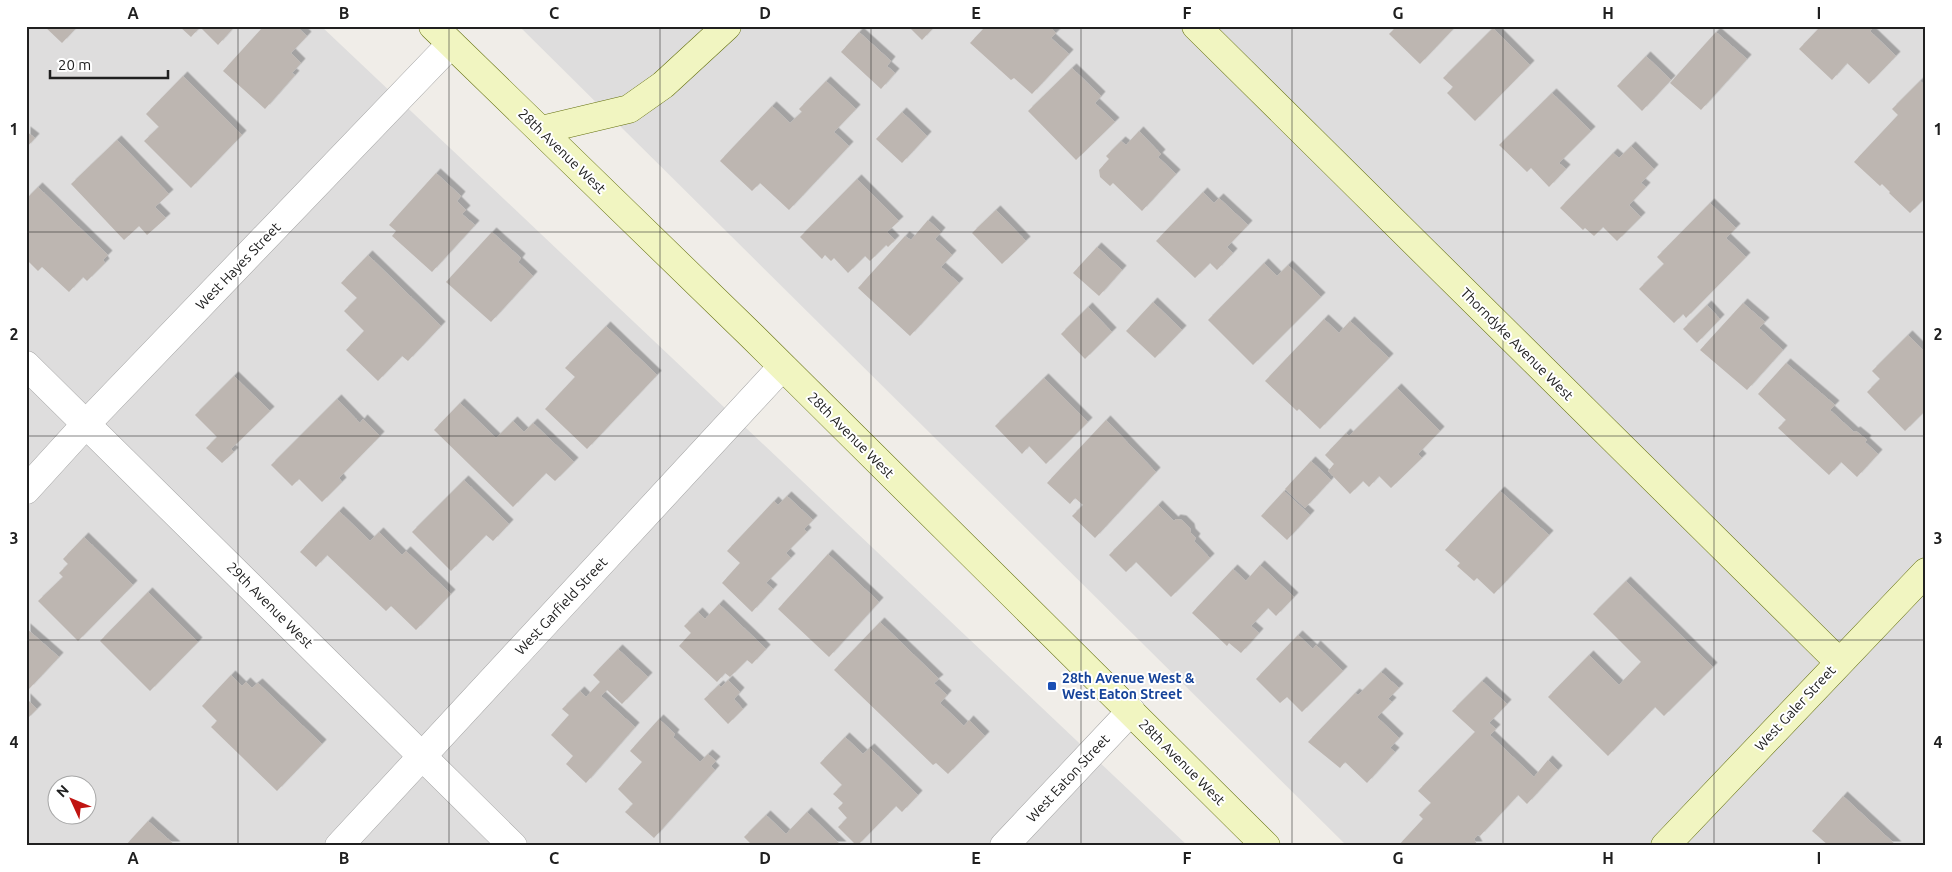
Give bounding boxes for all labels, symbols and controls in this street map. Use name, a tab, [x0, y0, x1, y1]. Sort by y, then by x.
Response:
text: A	[127, 4, 139, 22]
text: B	[339, 4, 349, 22]
text: C	[549, 4, 559, 22]
text: D	[759, 4, 771, 22]
text: E	[971, 4, 981, 22]
text: F	[1183, 4, 1192, 22]
text: G	[1392, 4, 1404, 22]
text: H	[1602, 4, 1614, 22]
text: I	[1817, 4, 1821, 22]
scale bar	[50, 48, 168, 80]
text: 20 m	[58, 56, 91, 73]
street label: 28th Avenue West	[515, 105, 609, 197]
text: 1	[9, 120, 19, 138]
text: 1	[1933, 120, 1943, 138]
street label: West Hayes Street	[192, 219, 284, 313]
street label: Thorndyke Avenue West	[1457, 284, 1577, 404]
text: 2	[9, 325, 19, 343]
text: 2	[1933, 325, 1943, 343]
street label: 28th Avenue West	[805, 389, 898, 482]
text: 3	[9, 529, 19, 547]
text: 3	[1933, 529, 1943, 547]
street label: West Garfield Street	[512, 554, 611, 658]
street label: 29th Avenue West	[224, 559, 317, 652]
street label: West Galer Street	[1751, 662, 1839, 754]
place label: 28th Avenue West & West Eaton Street	[1062, 670, 1195, 702]
marker: 28th Avenue West & West Eaton Street	[1046, 680, 1058, 692]
street label: 28th Avenue West	[1136, 716, 1229, 809]
street label: West Eaton Street	[1023, 730, 1113, 825]
text: 4	[9, 733, 19, 751]
text: 4	[1933, 733, 1943, 751]
north arrow	[48, 774, 98, 824]
text: N	[53, 782, 72, 800]
text: A	[127, 849, 139, 867]
text: B	[339, 849, 349, 867]
text: C	[549, 849, 559, 867]
text: D	[759, 849, 771, 867]
text: E	[971, 849, 981, 867]
text: F	[1183, 849, 1192, 867]
text: G	[1392, 849, 1404, 867]
text: H	[1602, 849, 1614, 867]
text: I	[1817, 849, 1821, 867]

